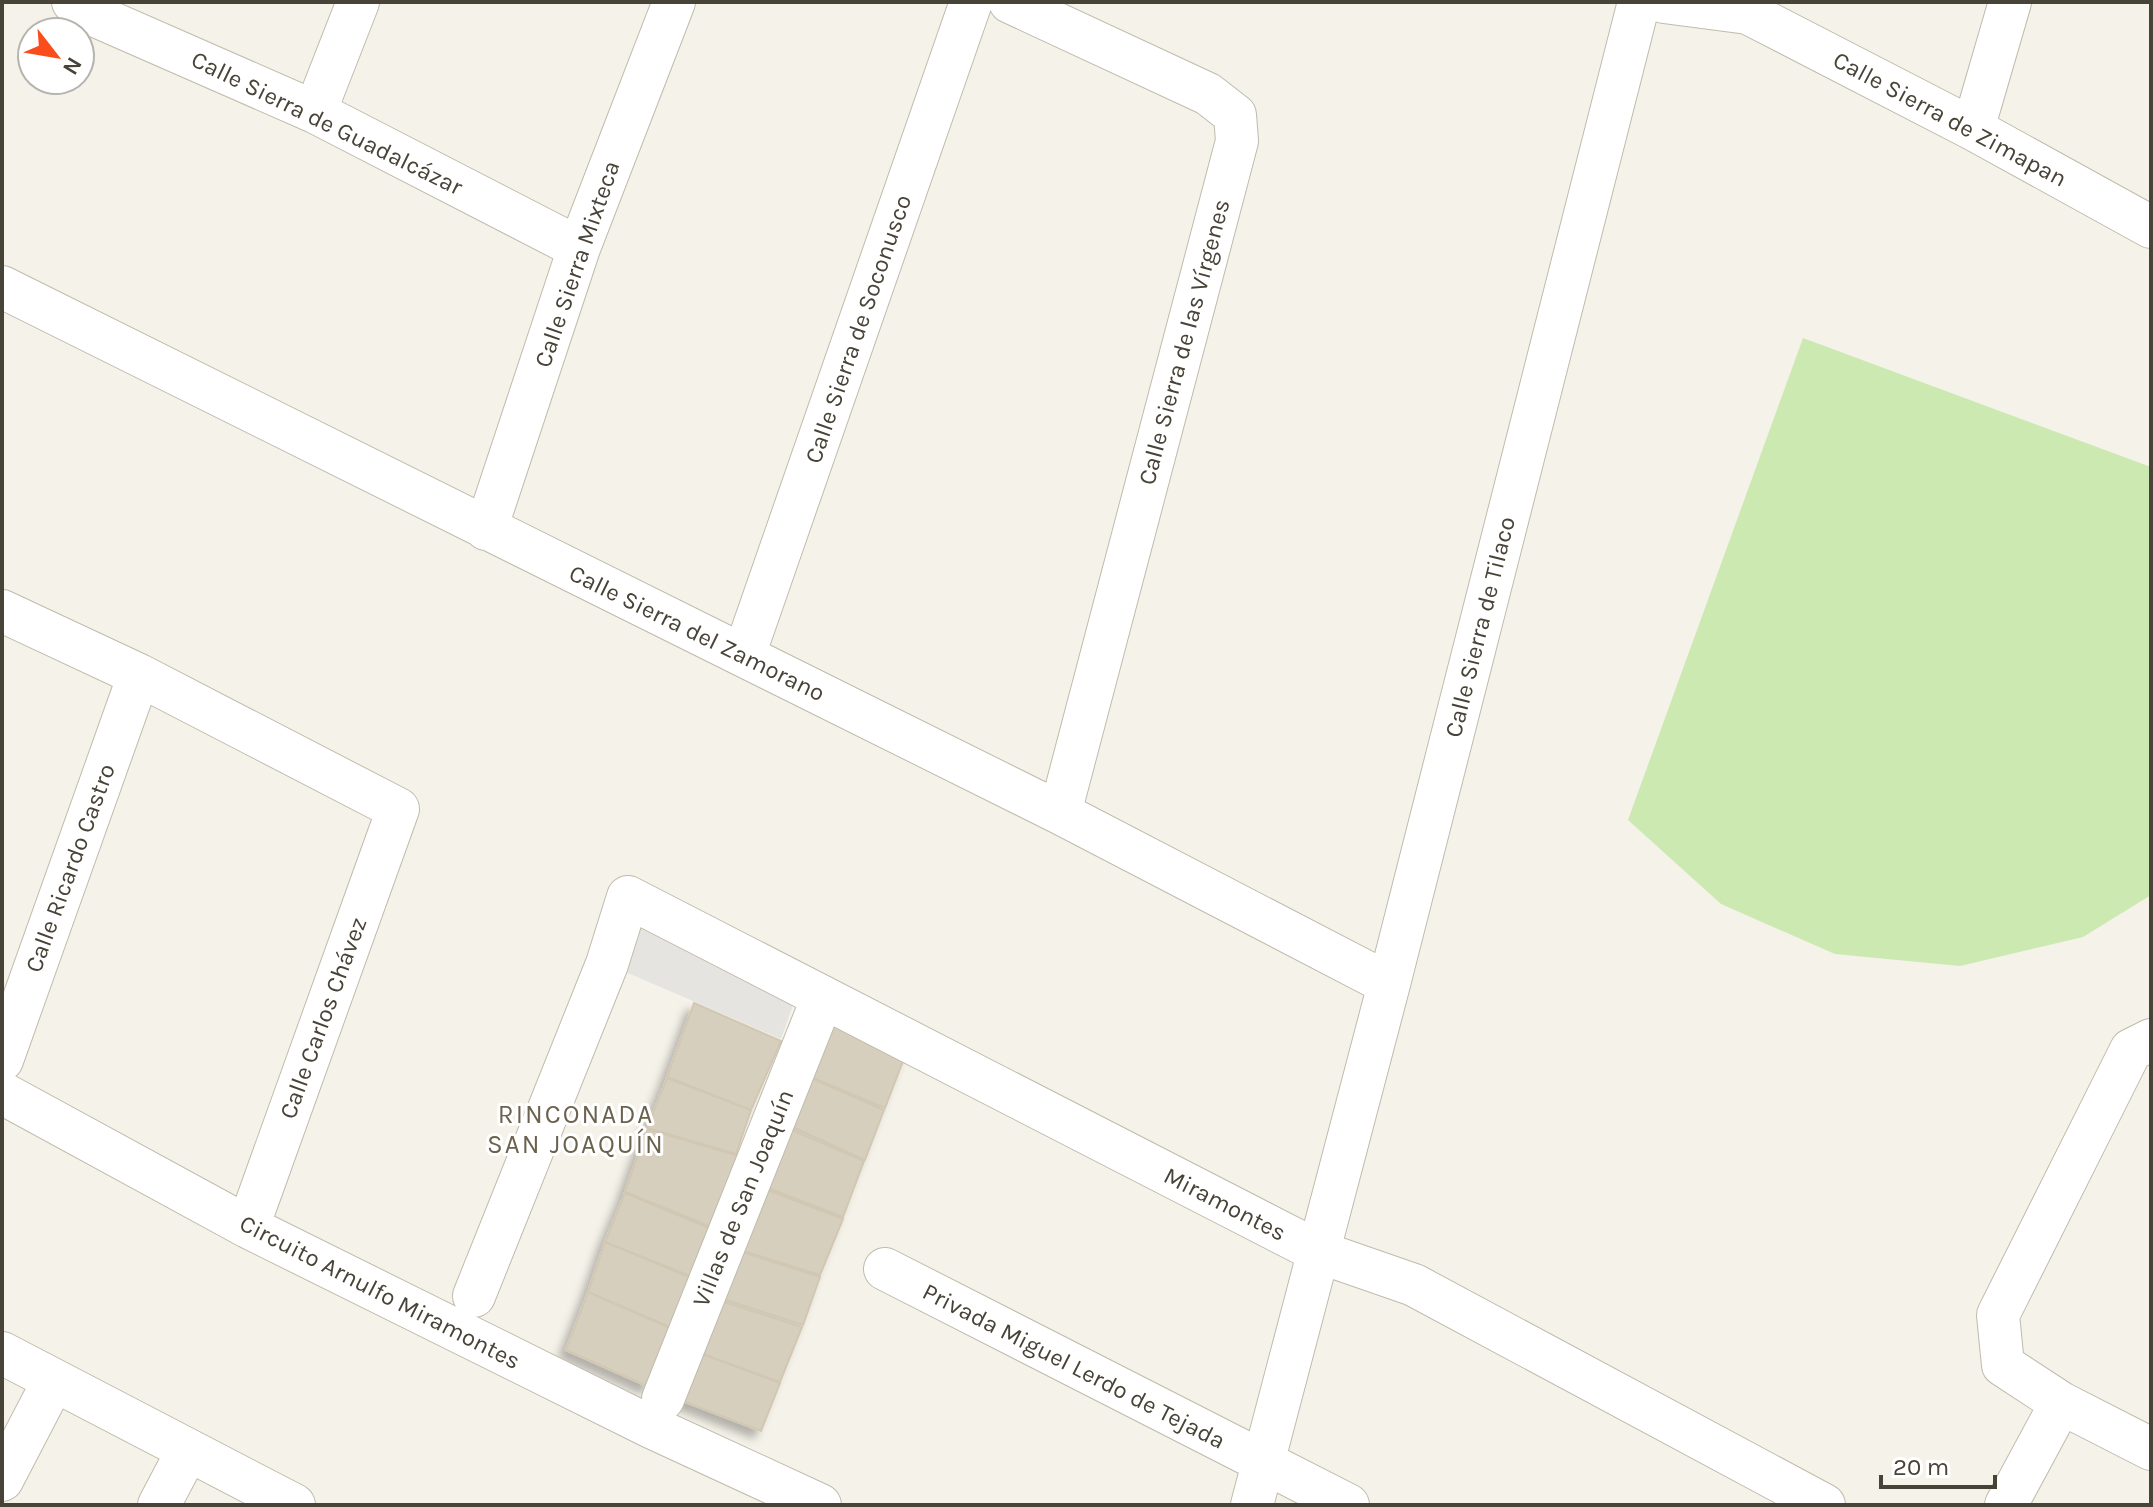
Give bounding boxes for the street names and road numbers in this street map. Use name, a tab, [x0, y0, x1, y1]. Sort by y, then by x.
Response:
street label: Calle Sierra de Guadalcázar	[187, 45, 467, 201]
street label: Calle Sierra de Zimapan	[1828, 45, 2072, 193]
street label: Calle Sierra Mixteca	[529, 157, 625, 371]
street label: Calle Sierra de Soconusco	[799, 191, 917, 467]
street label: Calle Sierra de las Vírgenes	[1132, 196, 1236, 488]
street label: Calle Sierra de Tilaco	[1439, 514, 1521, 740]
street label: Calle Sierra del Zamorano	[565, 559, 829, 707]
street label: Calle Ricardo Castro	[19, 760, 121, 976]
street label: Calle Carlos Chávez	[274, 913, 372, 1123]
street label: Villas de San Joaquín	[687, 1085, 799, 1311]
street label: Miramontes	[1159, 1161, 1291, 1247]
street label: Circuito Arnulfo Miramontes	[235, 1209, 525, 1375]
street label: Privada Miguel Lerdo de Tejada	[918, 1277, 1230, 1455]

